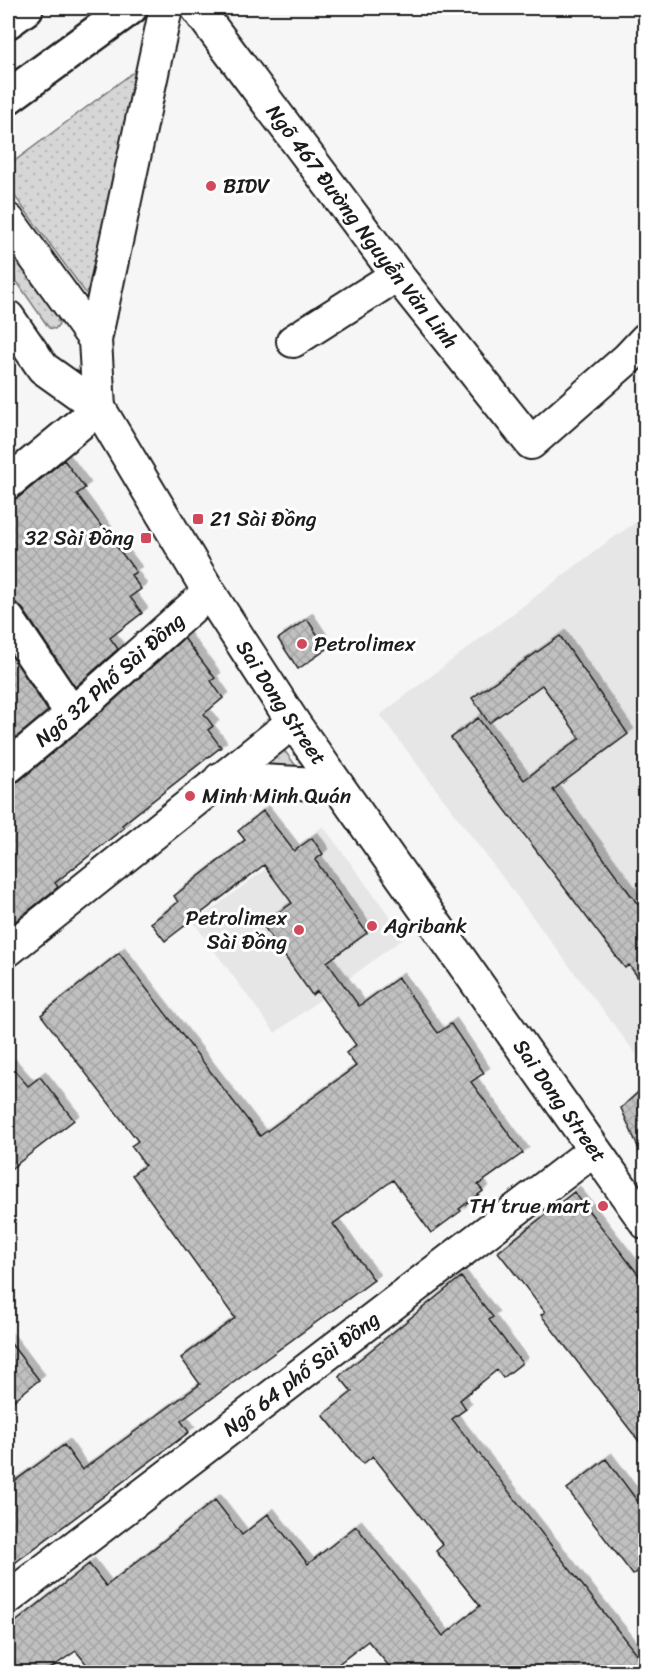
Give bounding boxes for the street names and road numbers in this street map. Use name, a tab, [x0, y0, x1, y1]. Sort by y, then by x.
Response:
street label: Ngõ 467 Đường Nguyễn Văn Linh	[256, 96, 468, 358]
street label: Ngõ 32 Phố Sài Đồng	[26, 602, 194, 757]
street label: Sai Dong Street	[225, 632, 337, 773]
street label: Sai Dong Street	[503, 1031, 617, 1171]
street label: Ngõ 64 phố Sài Đồng	[214, 1301, 389, 1447]

